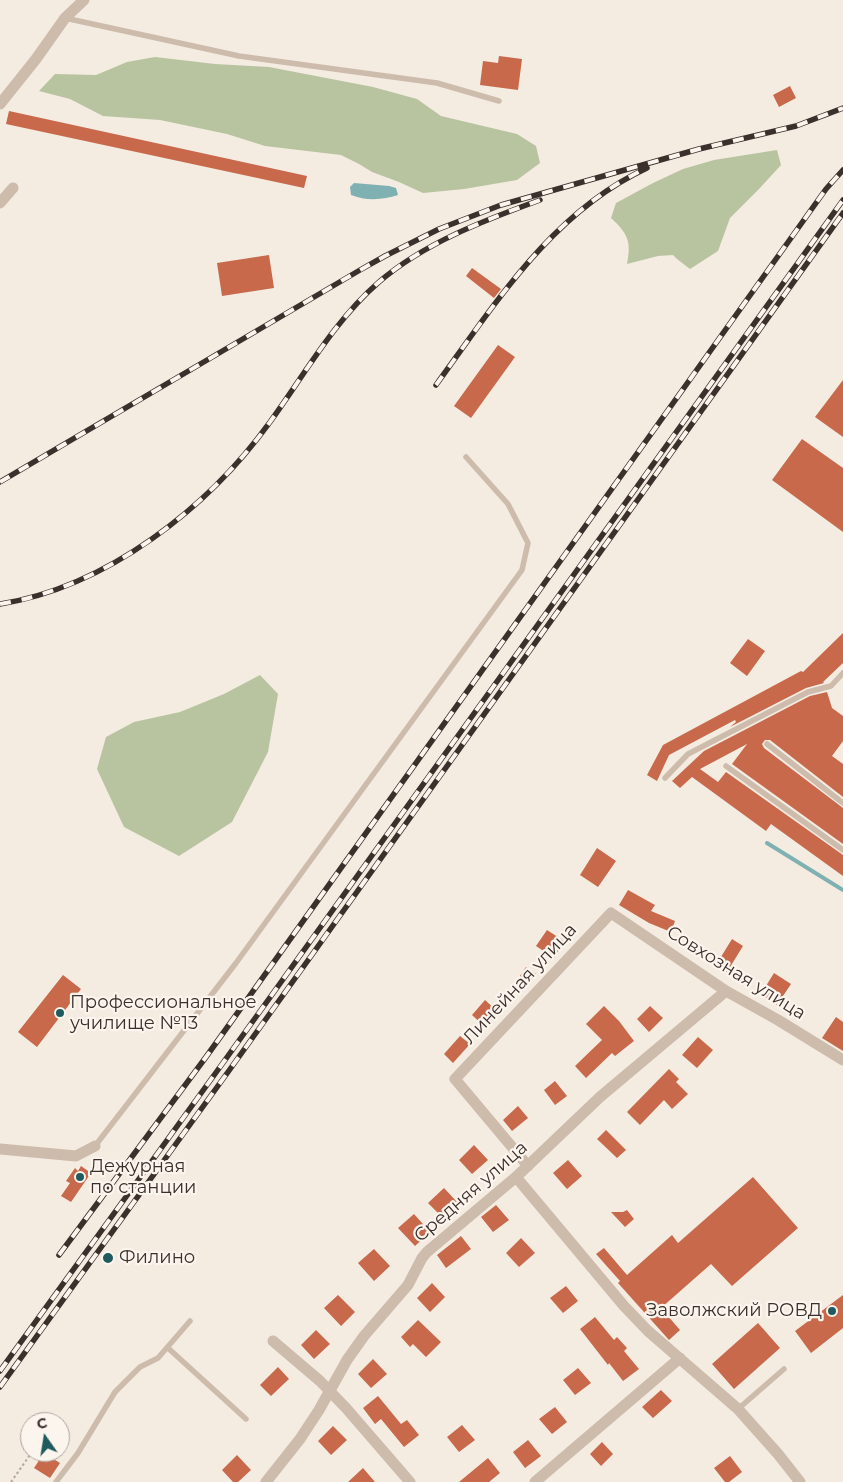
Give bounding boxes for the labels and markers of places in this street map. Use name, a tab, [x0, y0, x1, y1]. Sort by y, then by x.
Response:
place label: Профессиональное училище №13	[70, 992, 257, 1034]
marker: Профессиональное училище №13	[54, 1007, 66, 1019]
place label: Дежурная по станции	[90, 1156, 196, 1198]
marker: Дежурная по станции	[74, 1171, 86, 1183]
place label: Филино	[119, 1247, 195, 1269]
marker: Филино	[101, 1251, 115, 1265]
place label: Заволжский РОВД	[646, 1300, 822, 1322]
marker: Заволжский РОВД	[826, 1305, 838, 1317]

